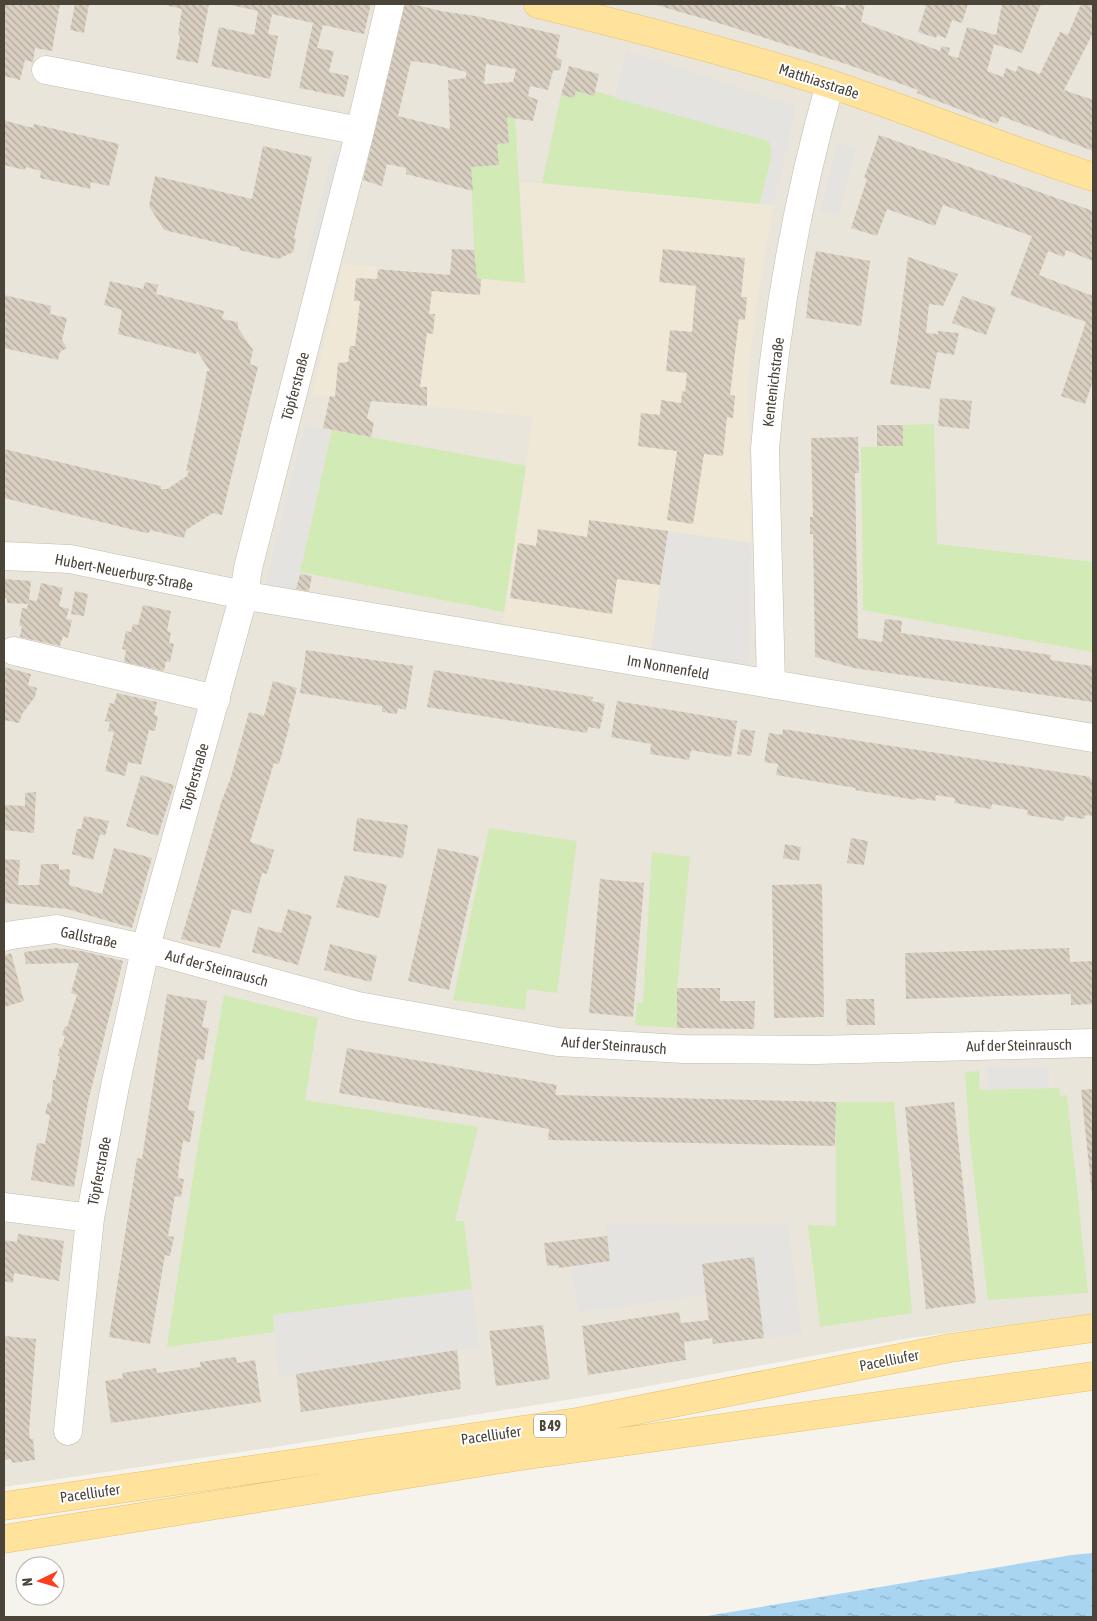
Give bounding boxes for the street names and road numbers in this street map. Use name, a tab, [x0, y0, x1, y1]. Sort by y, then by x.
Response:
street label: Matthiasstraße	[777, 60, 861, 102]
street label: Kentenichstraße	[759, 336, 787, 428]
street label: Töpferstraße	[278, 350, 312, 422]
street label: Hubert-Neuerburg-Straße	[53, 550, 195, 594]
street label: Im Nonnenfeld	[626, 651, 710, 683]
street label: Töpferstraße	[176, 741, 212, 813]
street label: Gallstraße	[59, 923, 119, 951]
street label: Auf der Steinrausch	[164, 946, 270, 990]
street label: Auf der Steinrausch	[561, 1033, 667, 1057]
street label: Auf der Steinrausch	[966, 1036, 1072, 1054]
street label: Töpferstraße	[84, 1135, 114, 1207]
street label: Pacelliufer	[858, 1346, 921, 1374]
road number: B 49	[534, 1414, 566, 1438]
street label: Pacelliufer	[460, 1422, 523, 1448]
street label: Pacelliufer	[59, 1480, 122, 1506]

